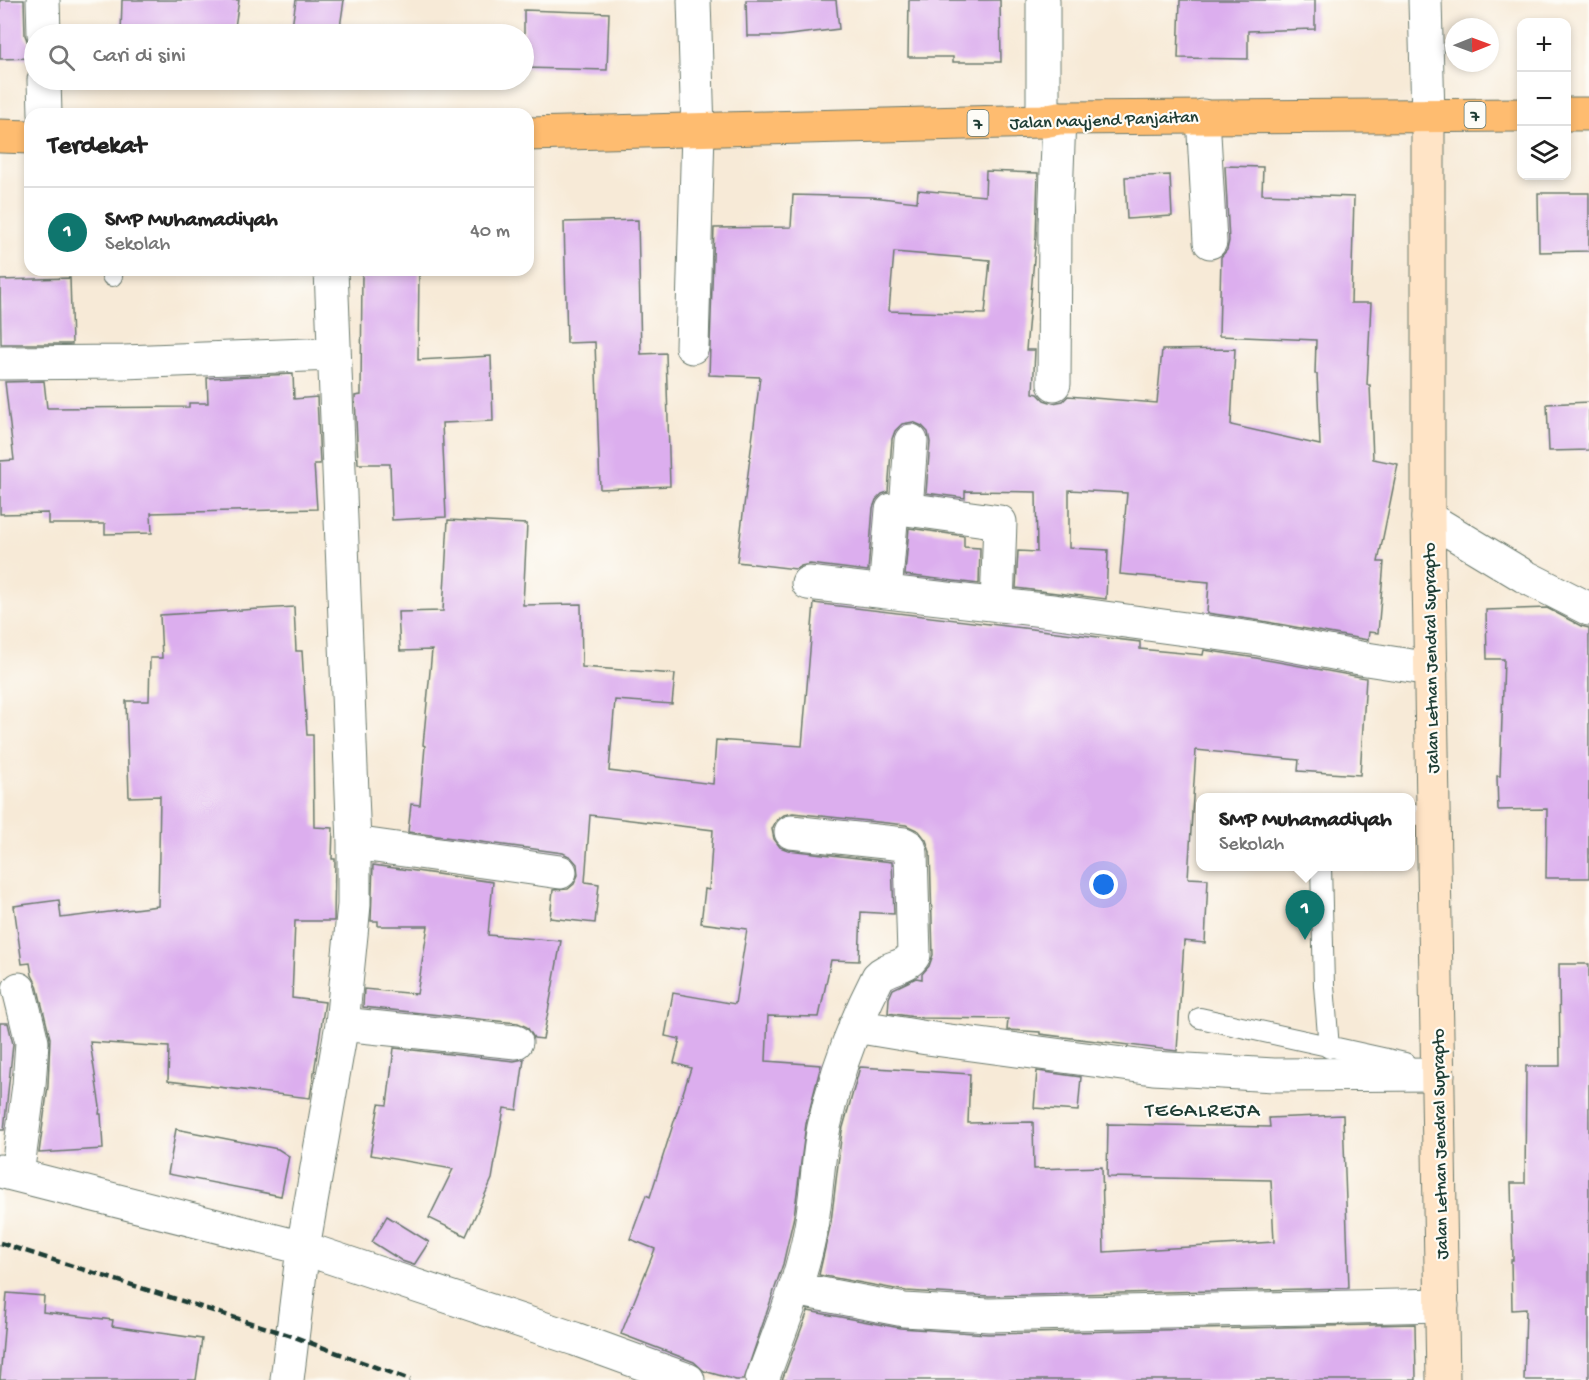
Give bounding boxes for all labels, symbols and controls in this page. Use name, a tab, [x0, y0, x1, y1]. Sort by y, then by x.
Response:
north arrow	[1445, 18, 1499, 72]
map controls	[1517, 18, 1571, 180]
button: +	[1517, 18, 1571, 72]
search box	[24, 24, 534, 90]
icon: search	[45, 41, 78, 74]
text: Cari di sini	[93, 44, 186, 70]
button: −	[1517, 72, 1571, 126]
road number: 7	[1464, 102, 1486, 128]
street label: Jalan Mayjend Panjaitan	[1009, 108, 1199, 135]
road number: 7	[968, 110, 988, 136]
button: layers	[1517, 126, 1571, 180]
text: Terdekat	[48, 132, 146, 163]
text: SMP Muhamadiyah	[105, 208, 278, 234]
text: 1	[63, 221, 72, 244]
text: 40 m	[470, 221, 510, 244]
text: Sekolah	[105, 234, 170, 257]
street label: Jalan Letnan Jendral Suprapto	[1420, 542, 1445, 774]
popup	[1196, 793, 1415, 871]
text: SMP Muhamadiyah	[1219, 808, 1392, 834]
text: Sekolah	[1219, 834, 1284, 857]
your location	[1089, 870, 1118, 899]
pin: 1	[1286, 890, 1324, 940]
street label: Jalan Letnan Jendral Suprapto	[1429, 1028, 1454, 1260]
district label: TEGALREJA	[1144, 1100, 1261, 1125]

